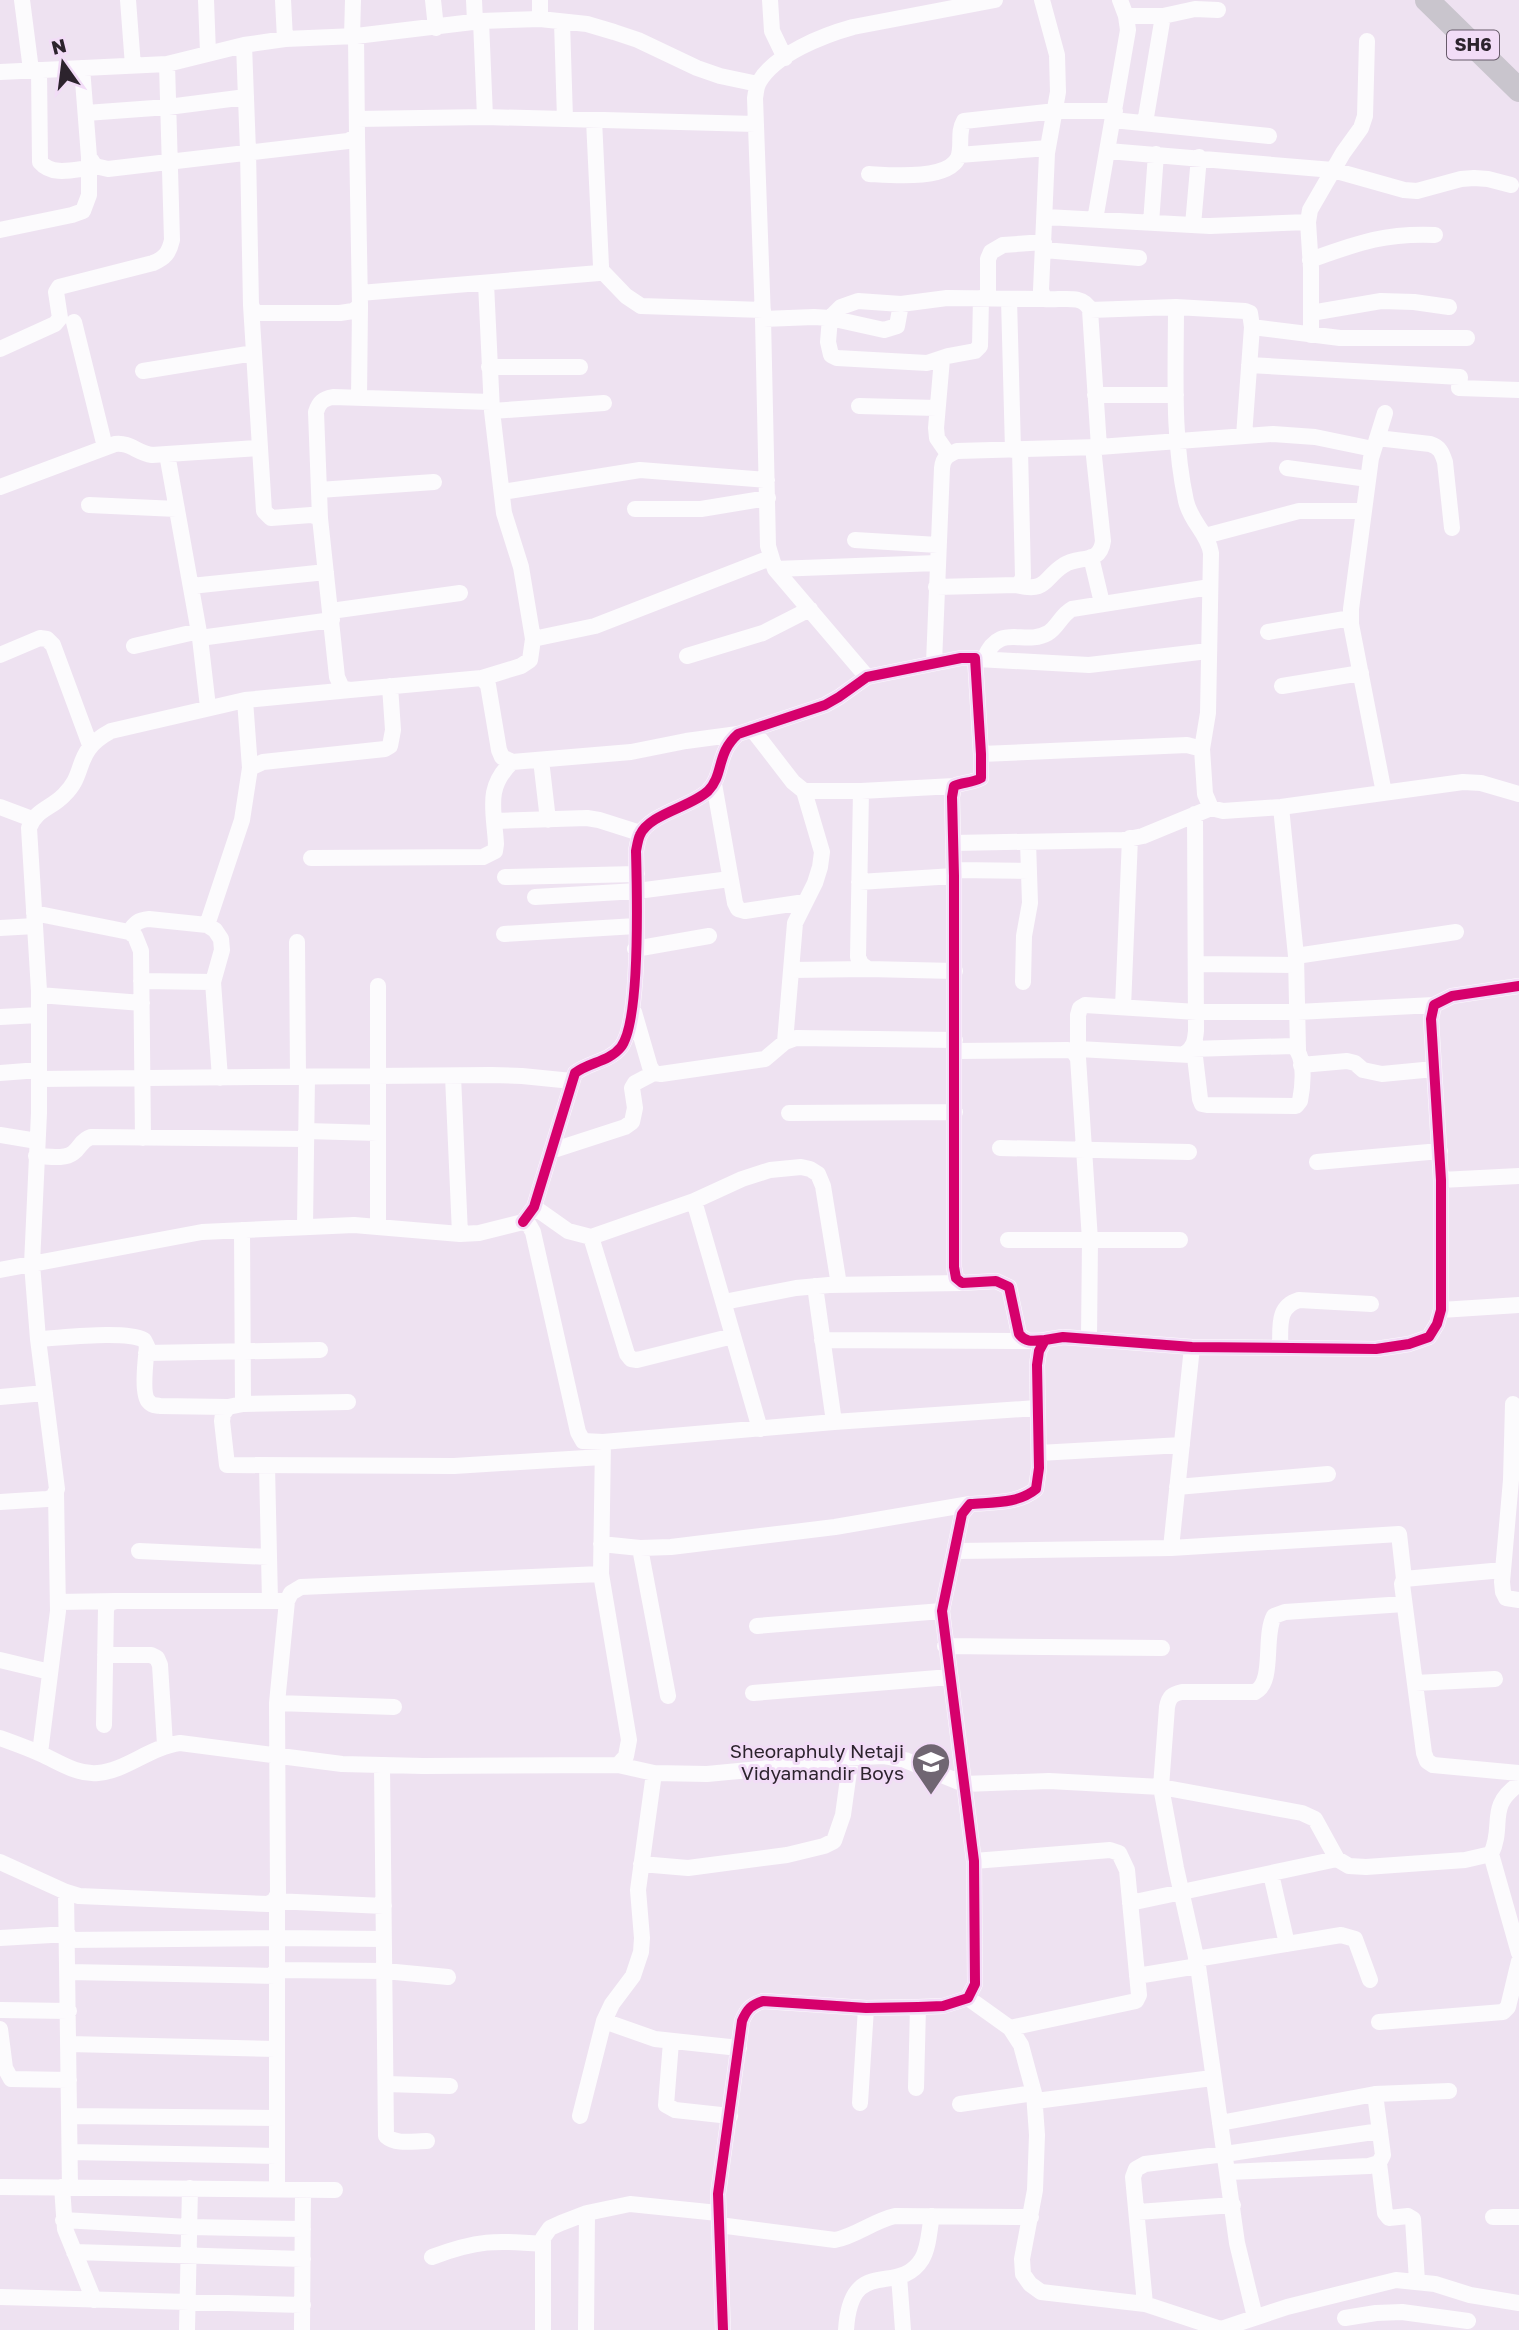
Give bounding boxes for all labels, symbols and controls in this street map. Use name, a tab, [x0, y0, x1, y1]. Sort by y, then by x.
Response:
north arrow	[28, 28, 98, 98]
road number: SH6	[1447, 31, 1499, 60]
text: N	[49, 33, 69, 59]
place label: Sheoraphuly Netaji Vidyamandir Boys	[730, 1739, 904, 1784]
school or university icon: Sheoraphuly Netaji Vidyamandir Boys	[910, 1741, 952, 1796]

